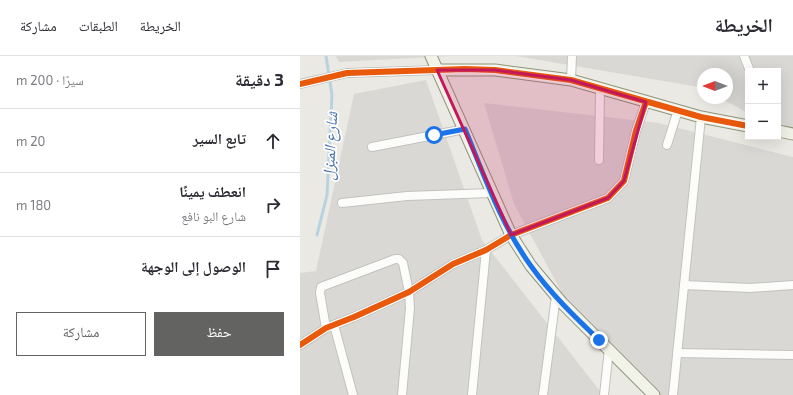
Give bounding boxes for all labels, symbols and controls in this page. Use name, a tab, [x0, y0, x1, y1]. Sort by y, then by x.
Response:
text: الخريطة	[715, 13, 773, 36]
text: مشاركة	[20, 17, 57, 34]
text: الطبقات	[79, 17, 118, 34]
text: الخريطة	[140, 17, 181, 34]
north arrow	[697, 68, 733, 104]
map controls	[745, 68, 781, 140]
button: +	[745, 68, 781, 104]
text: 3 دقيقة	[235, 69, 284, 89]
text: سيرًا · 200 m	[16, 72, 84, 88]
button: −	[745, 104, 781, 140]
water label: شارع المبزل	[318, 110, 342, 181]
route start	[425, 126, 443, 144]
text: تابع السير	[193, 129, 246, 147]
icon: ahead	[262, 130, 284, 152]
text: 20 m	[16, 133, 45, 149]
text: انعطف يمينًا	[179, 182, 246, 200]
icon: right	[262, 194, 284, 216]
text: 180 m	[16, 197, 51, 213]
text: شارع البو نافع	[181, 208, 246, 224]
text: الوصول إلى الوجهة	[141, 257, 246, 275]
icon: arrive	[262, 258, 284, 280]
button: مشاركة	[16, 312, 146, 356]
button: حفظ	[154, 312, 284, 356]
route end	[590, 331, 608, 349]

